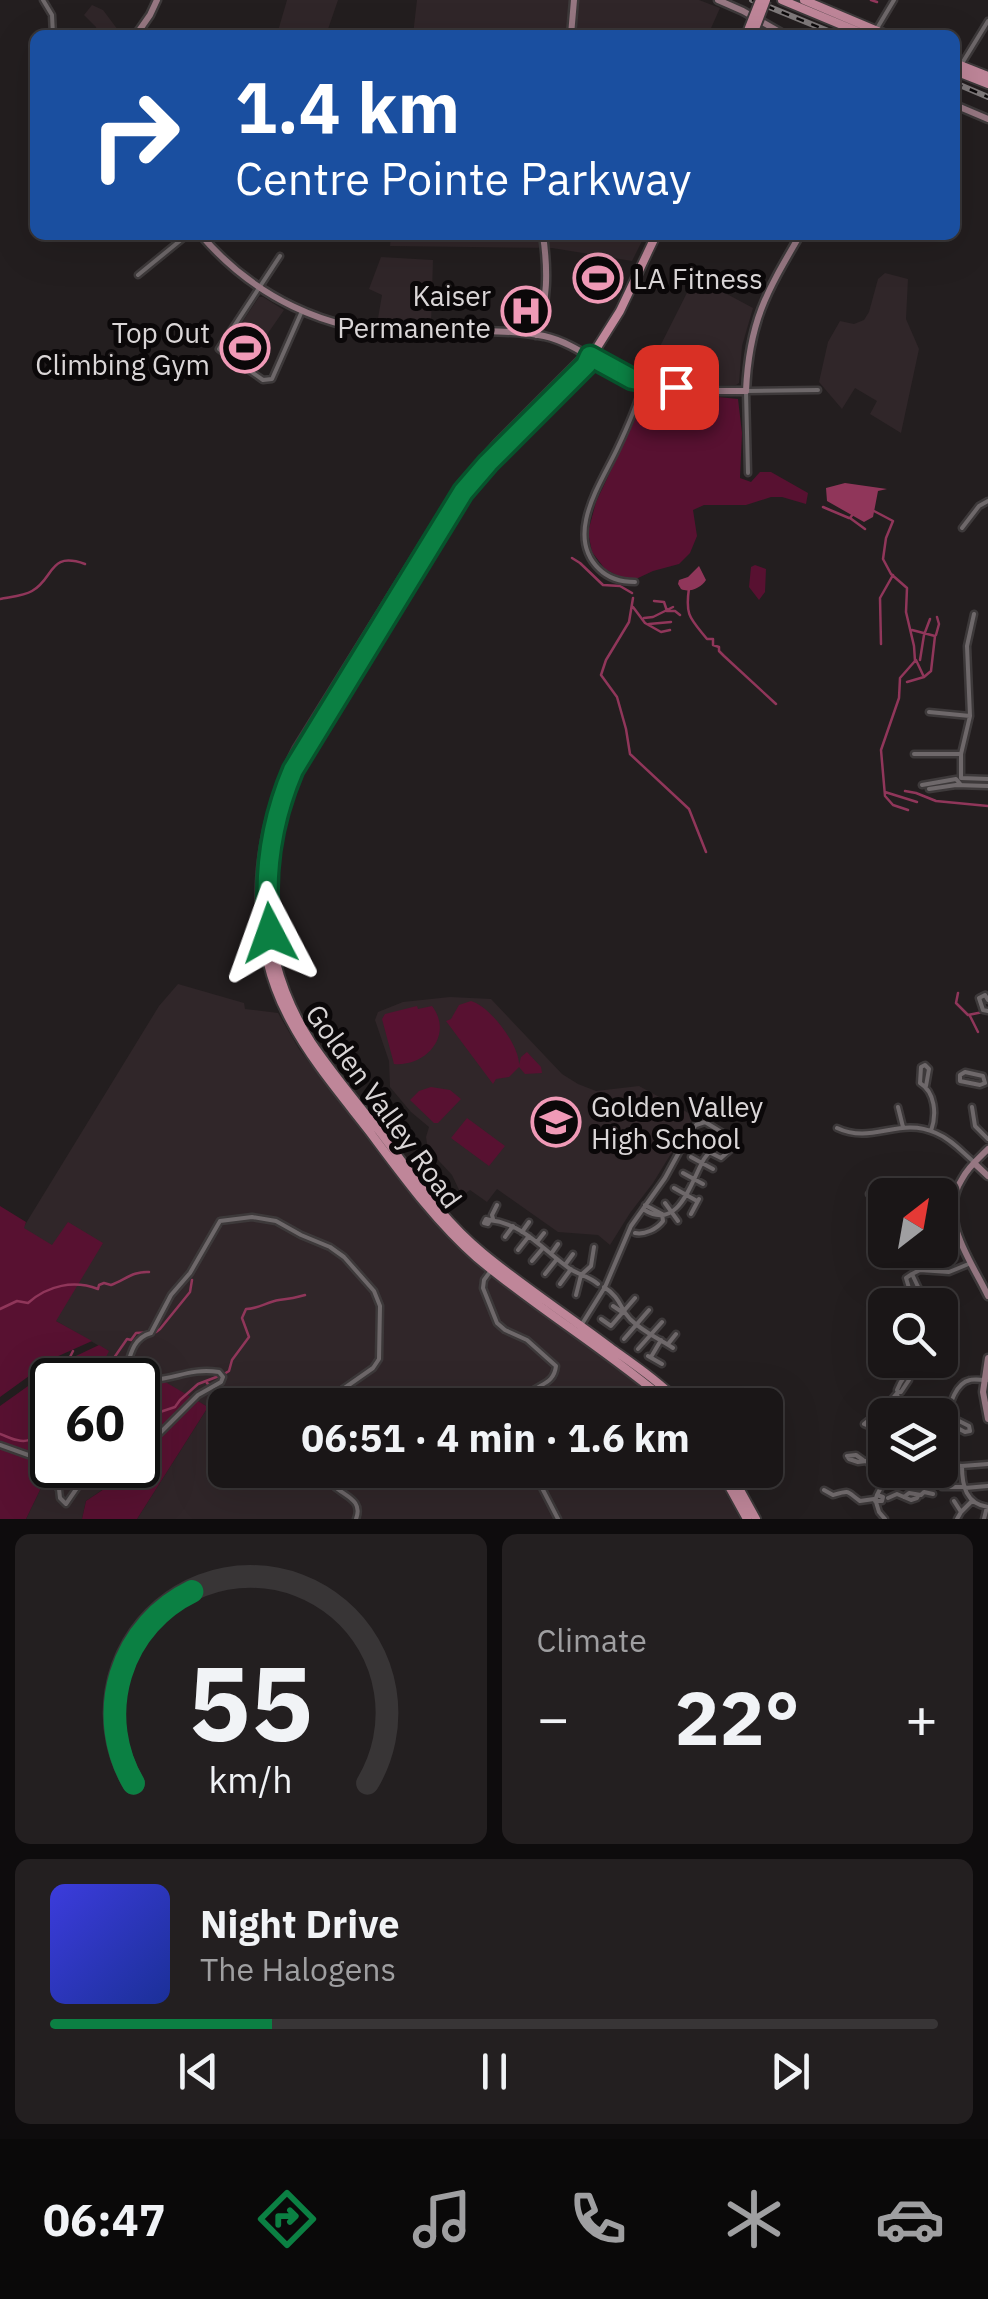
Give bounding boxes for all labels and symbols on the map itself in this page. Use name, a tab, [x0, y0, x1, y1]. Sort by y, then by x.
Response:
sports icon: LA Fitness	[572, 252, 624, 304]
place label: LA Fitness	[633, 260, 763, 297]
place label: Kaiser Permanente	[337, 277, 491, 346]
hospital icon: Kaiser Permanente	[500, 285, 552, 337]
place label: Top Out Climbing Gym	[35, 314, 210, 383]
sports icon: Top Out Climbing Gym	[219, 322, 271, 374]
pin	[634, 345, 719, 430]
position arrow	[218, 881, 322, 985]
street label: Golden Valley Road	[298, 997, 470, 1215]
place label: Golden Valley High School	[591, 1088, 763, 1157]
school or university icon: Golden Valley High School	[530, 1096, 582, 1148]
north arrow	[868, 1178, 958, 1268]
speed limit sign: 60	[30, 1358, 160, 1488]

